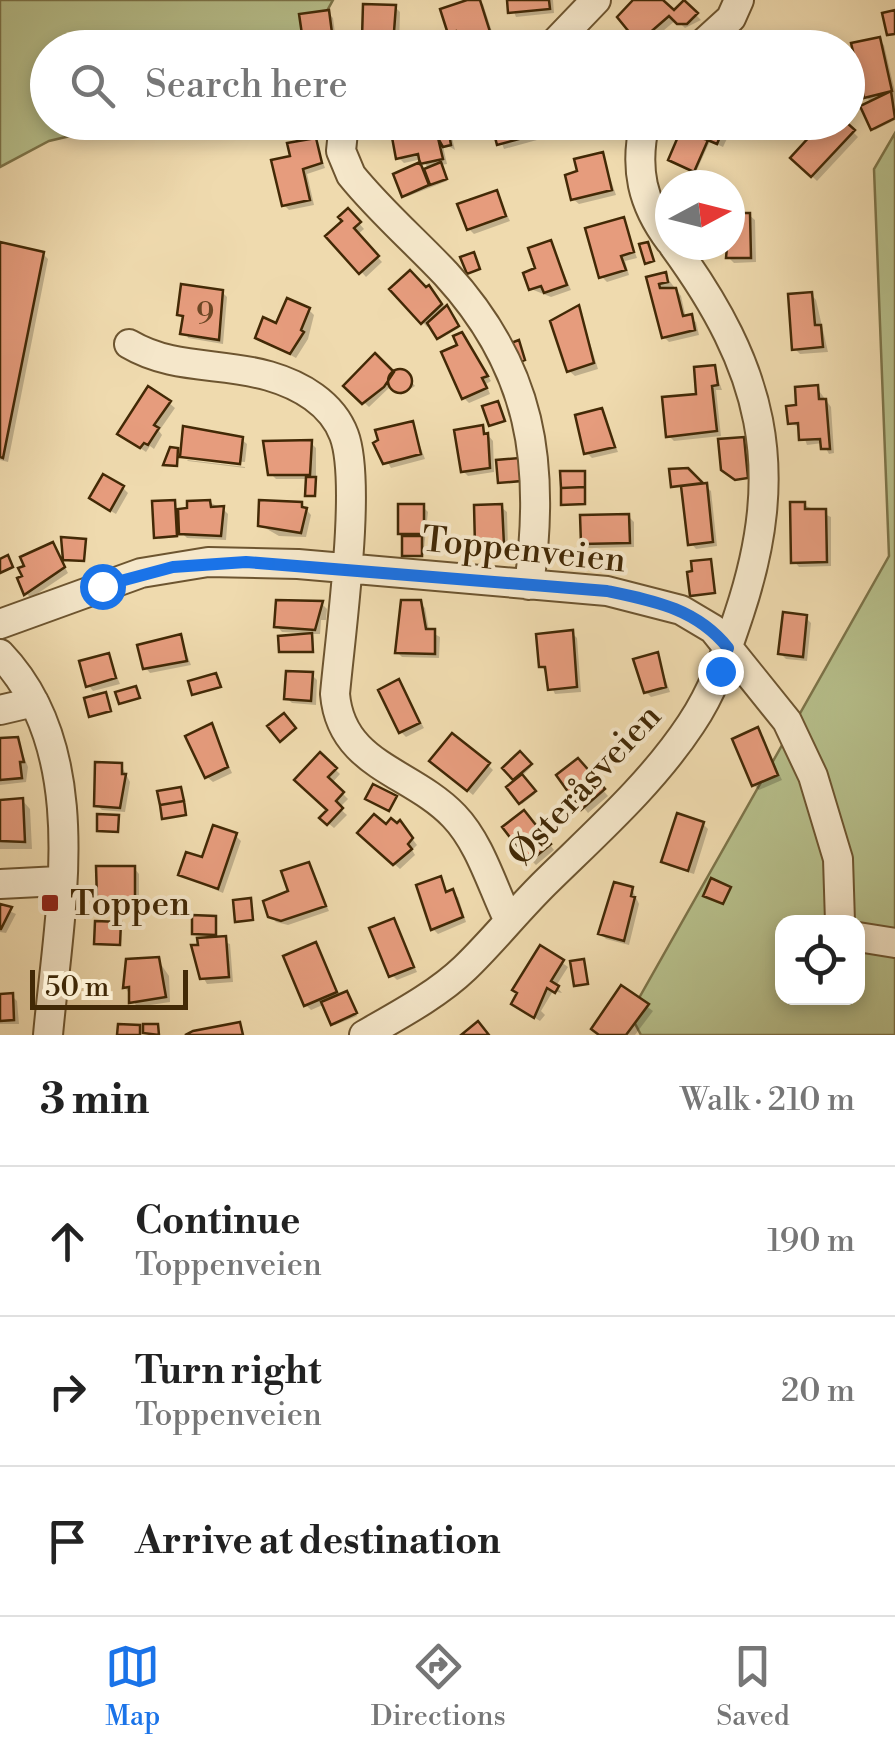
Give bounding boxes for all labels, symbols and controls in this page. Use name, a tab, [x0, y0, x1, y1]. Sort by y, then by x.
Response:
search box	[30, 30, 865, 140]
icon: search	[65, 58, 120, 113]
text: Search here	[145, 62, 348, 109]
north arrow	[655, 170, 745, 260]
house number: 9	[196, 295, 214, 333]
street label: Toppenveien	[420, 518, 628, 583]
route start	[80, 564, 126, 610]
route end	[698, 649, 744, 695]
street label: Østeråsveien	[499, 695, 671, 875]
place label: Toppen	[70, 883, 190, 926]
marker: Toppen	[39, 892, 61, 914]
map controls	[775, 915, 865, 1005]
button: locate	[775, 915, 865, 1005]
scale bar	[30, 965, 188, 1010]
text: 50 m	[45, 970, 109, 1005]
text: 3 min	[40, 1074, 149, 1127]
text: Walk · 210 m	[680, 1080, 855, 1120]
text: Continue	[135, 1198, 300, 1245]
icon: ahead	[40, 1214, 95, 1269]
text: 190 m	[767, 1221, 855, 1261]
text: Toppenveien	[135, 1245, 322, 1285]
text: Turn right	[135, 1348, 321, 1395]
icon: right	[40, 1364, 95, 1419]
text: 20 m	[781, 1371, 855, 1411]
text: Toppenveien	[135, 1395, 322, 1435]
icon: arrive	[40, 1514, 95, 1569]
text: Arrive at destination	[135, 1518, 501, 1565]
tab: Map	[105, 1639, 160, 1734]
tab: Directions	[371, 1639, 506, 1734]
tab: Saved	[716, 1639, 790, 1734]

